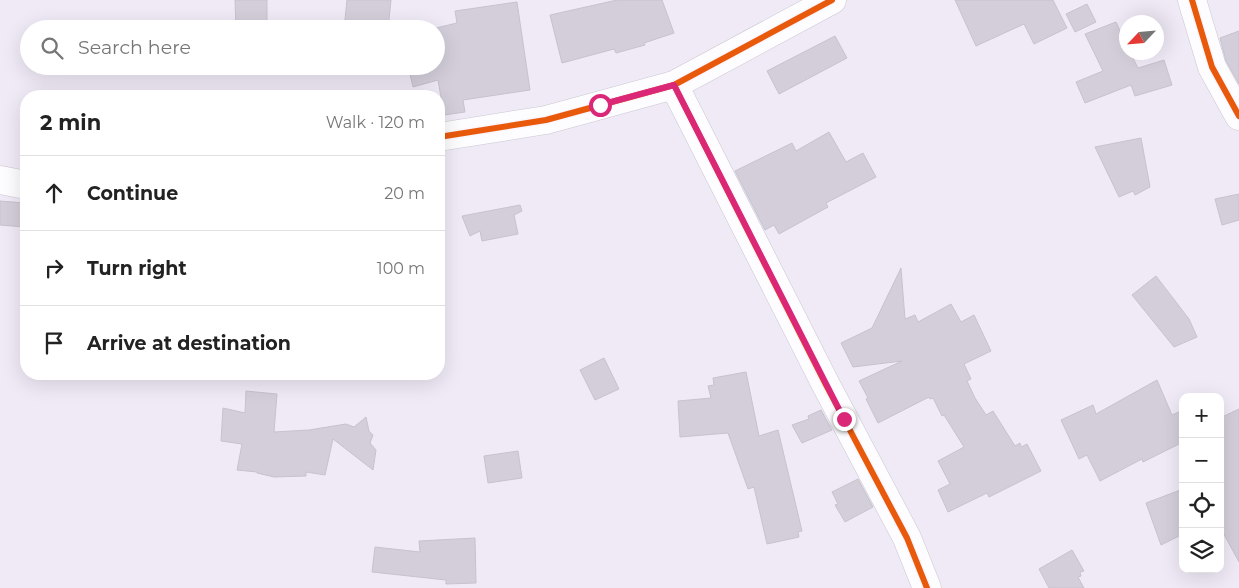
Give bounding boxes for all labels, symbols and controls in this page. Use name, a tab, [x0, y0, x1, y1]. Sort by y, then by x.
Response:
north arrow	[1119, 15, 1164, 60]
search box	[20, 20, 445, 75]
icon: search	[38, 34, 66, 62]
text: Search here	[78, 36, 191, 59]
route start	[589, 94, 612, 117]
text: 2 min	[40, 110, 101, 135]
text: Walk · 120 m	[326, 113, 425, 132]
icon: ahead	[40, 179, 68, 207]
text: Continue	[87, 182, 178, 205]
text: 20 m	[384, 184, 425, 203]
icon: right	[40, 254, 68, 282]
text: Turn right	[87, 257, 187, 280]
text: 100 m	[377, 259, 425, 278]
icon: arrive	[40, 329, 68, 357]
text: Arrive at destination	[87, 332, 291, 355]
map controls	[1179, 393, 1224, 573]
button: +	[1179, 393, 1224, 438]
route end	[833, 408, 856, 431]
button: −	[1179, 438, 1224, 483]
button: locate	[1179, 483, 1224, 528]
button: layers	[1179, 528, 1224, 573]

